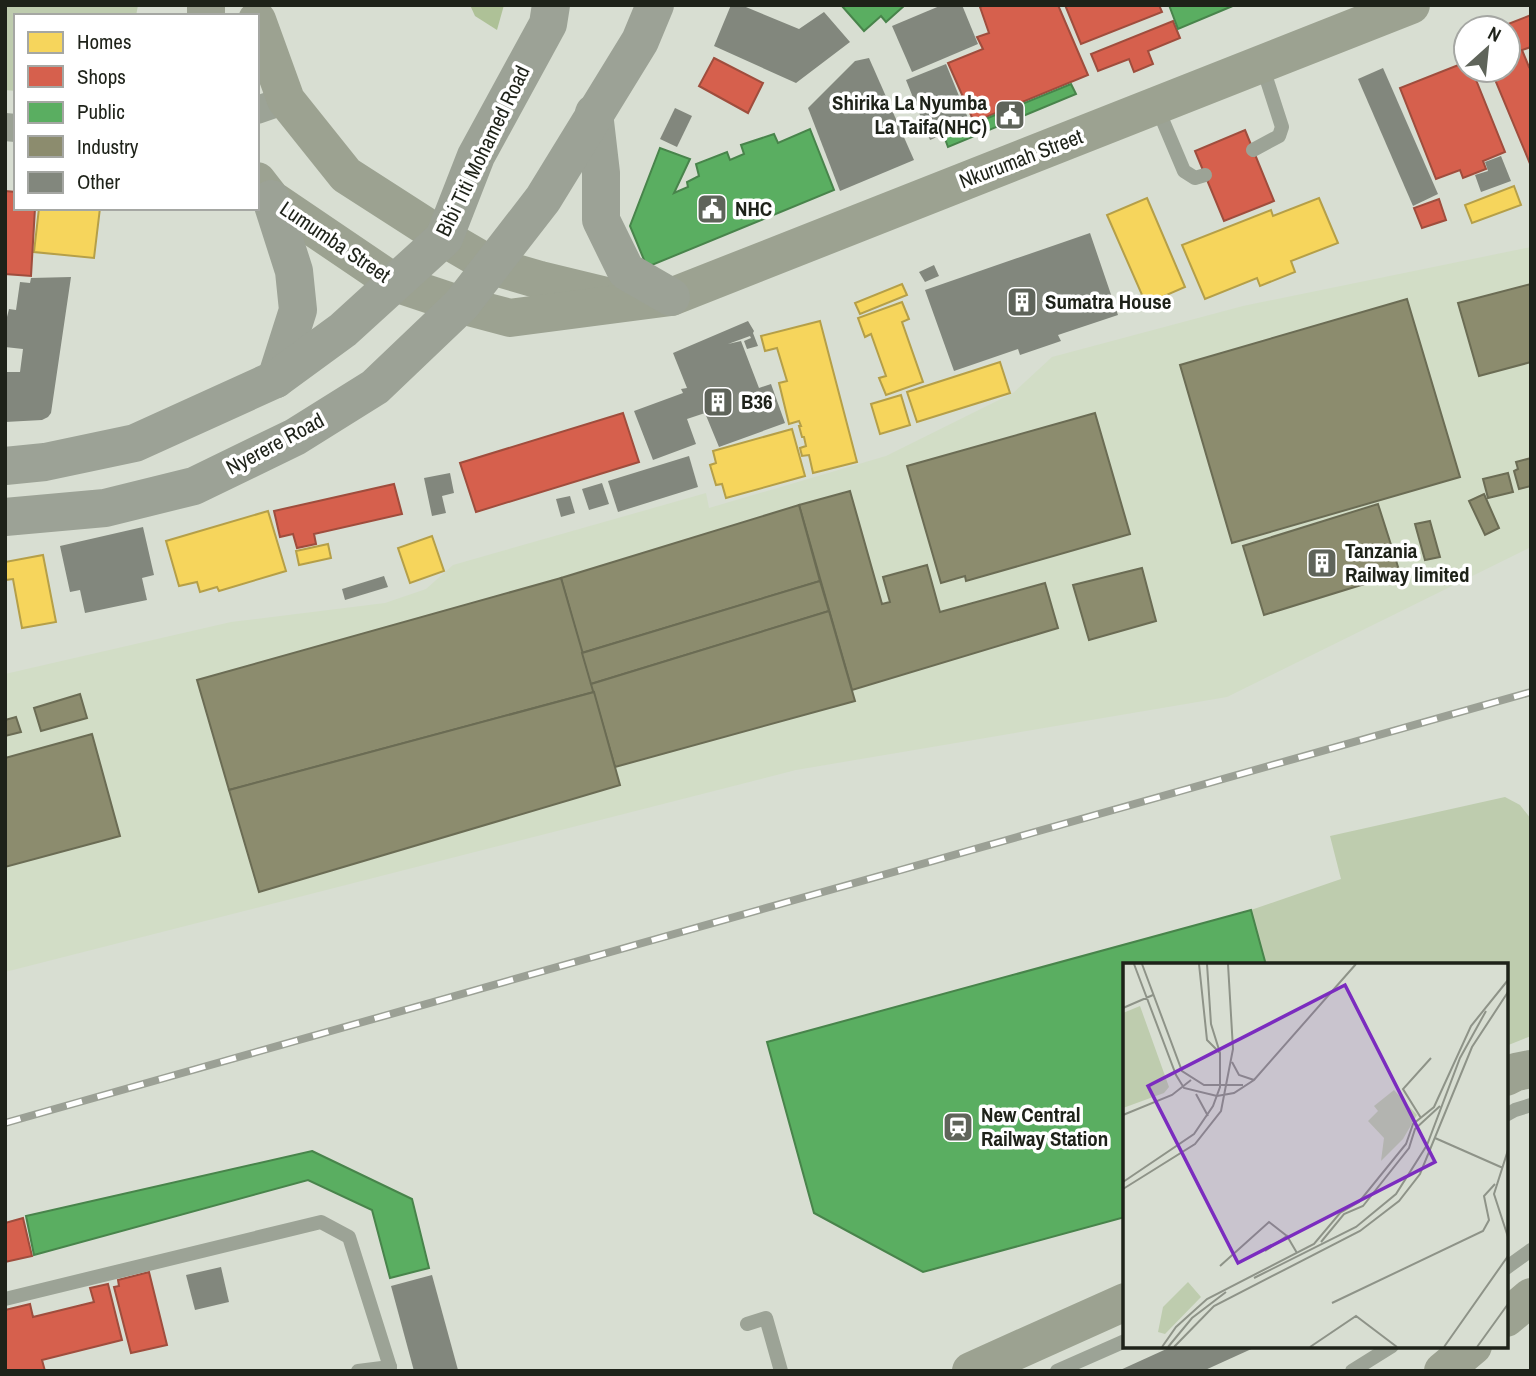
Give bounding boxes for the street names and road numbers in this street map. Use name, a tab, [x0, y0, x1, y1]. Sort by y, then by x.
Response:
street label: Bibi Titi Mohamed Road	[429, 60, 537, 241]
street label: Nkurumah Street	[955, 122, 1087, 195]
street label: Lumumba Street	[274, 194, 396, 289]
street label: Nyerere Road	[221, 406, 329, 482]

